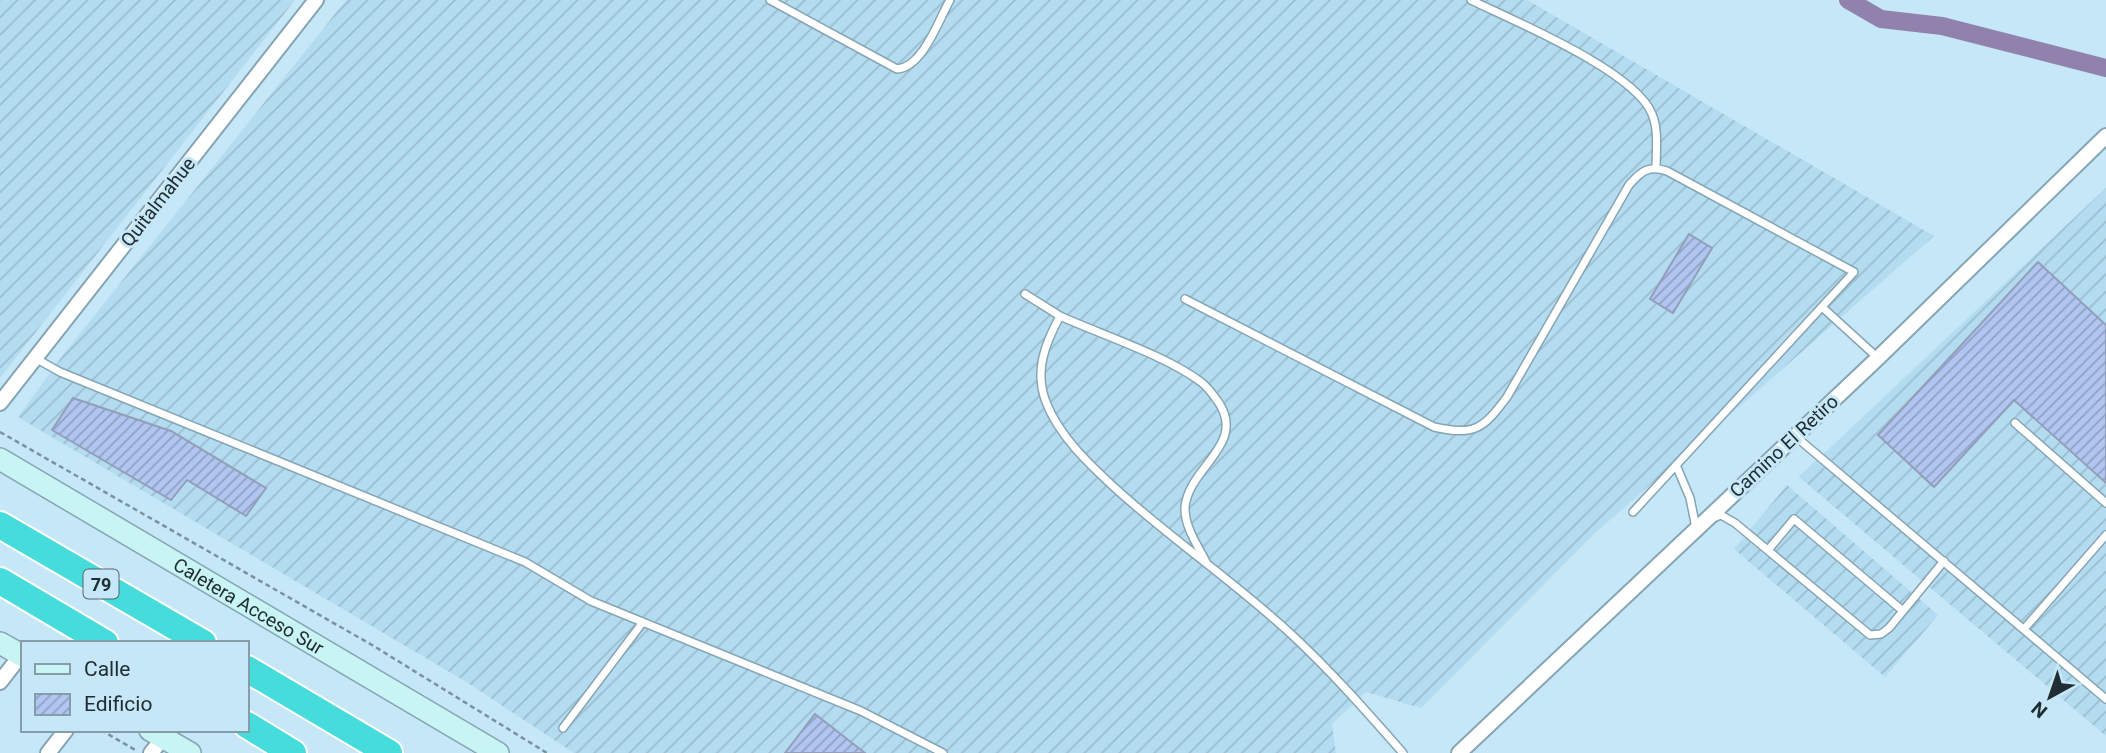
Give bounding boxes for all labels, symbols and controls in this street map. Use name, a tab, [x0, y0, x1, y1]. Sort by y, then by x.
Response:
street label: Quitalmahue	[116, 153, 200, 251]
street label: Camino El Retiro	[1725, 390, 1843, 502]
street label: Caletera Acceso Sur	[169, 553, 329, 660]
road number: 79	[84, 570, 119, 598]
legend	[21, 641, 248, 732]
text: Calle	[84, 657, 130, 681]
north arrow	[2015, 662, 2085, 732]
text: Edificio	[84, 692, 152, 716]
text: N	[2027, 697, 2052, 723]

